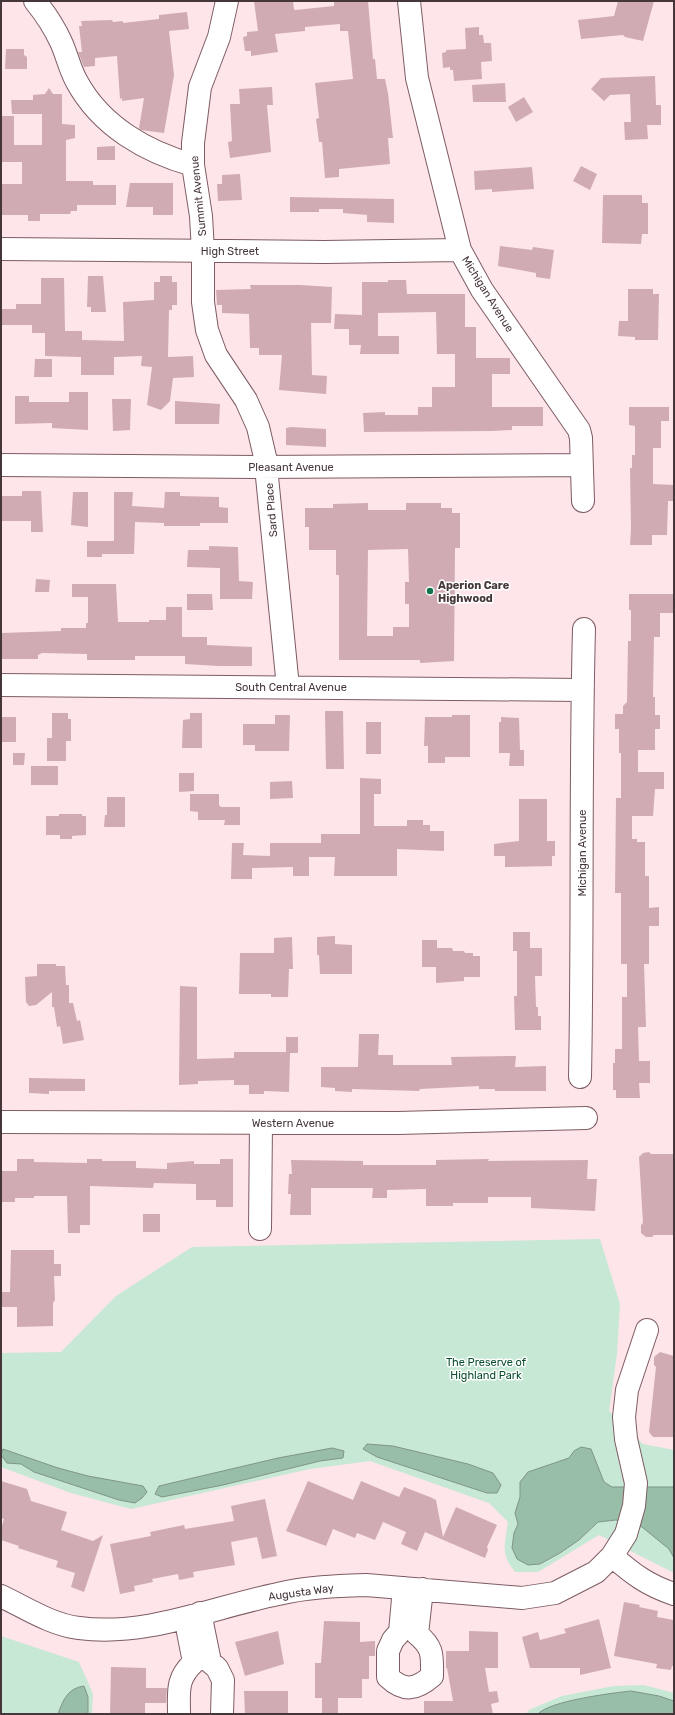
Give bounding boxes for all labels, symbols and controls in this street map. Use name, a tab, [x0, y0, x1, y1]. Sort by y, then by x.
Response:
street label: Summit Avenue	[188, 155, 209, 237]
street label: High Street	[201, 245, 260, 258]
street label: Michigan Avenue	[459, 254, 516, 335]
street label: Pleasant Avenue	[248, 461, 334, 474]
street label: Sard Place	[263, 482, 280, 538]
place label: Aperion Care Highwood	[438, 579, 510, 605]
marker: Aperion Care Highwood	[425, 586, 435, 596]
street label: South Central Avenue	[235, 681, 347, 694]
street label: Michigan Avenue	[576, 809, 589, 897]
street label: Western Avenue	[252, 1117, 334, 1130]
park label: The Preserve of Highland Park	[446, 1356, 527, 1382]
street label: Augusta Way	[267, 1581, 335, 1604]

